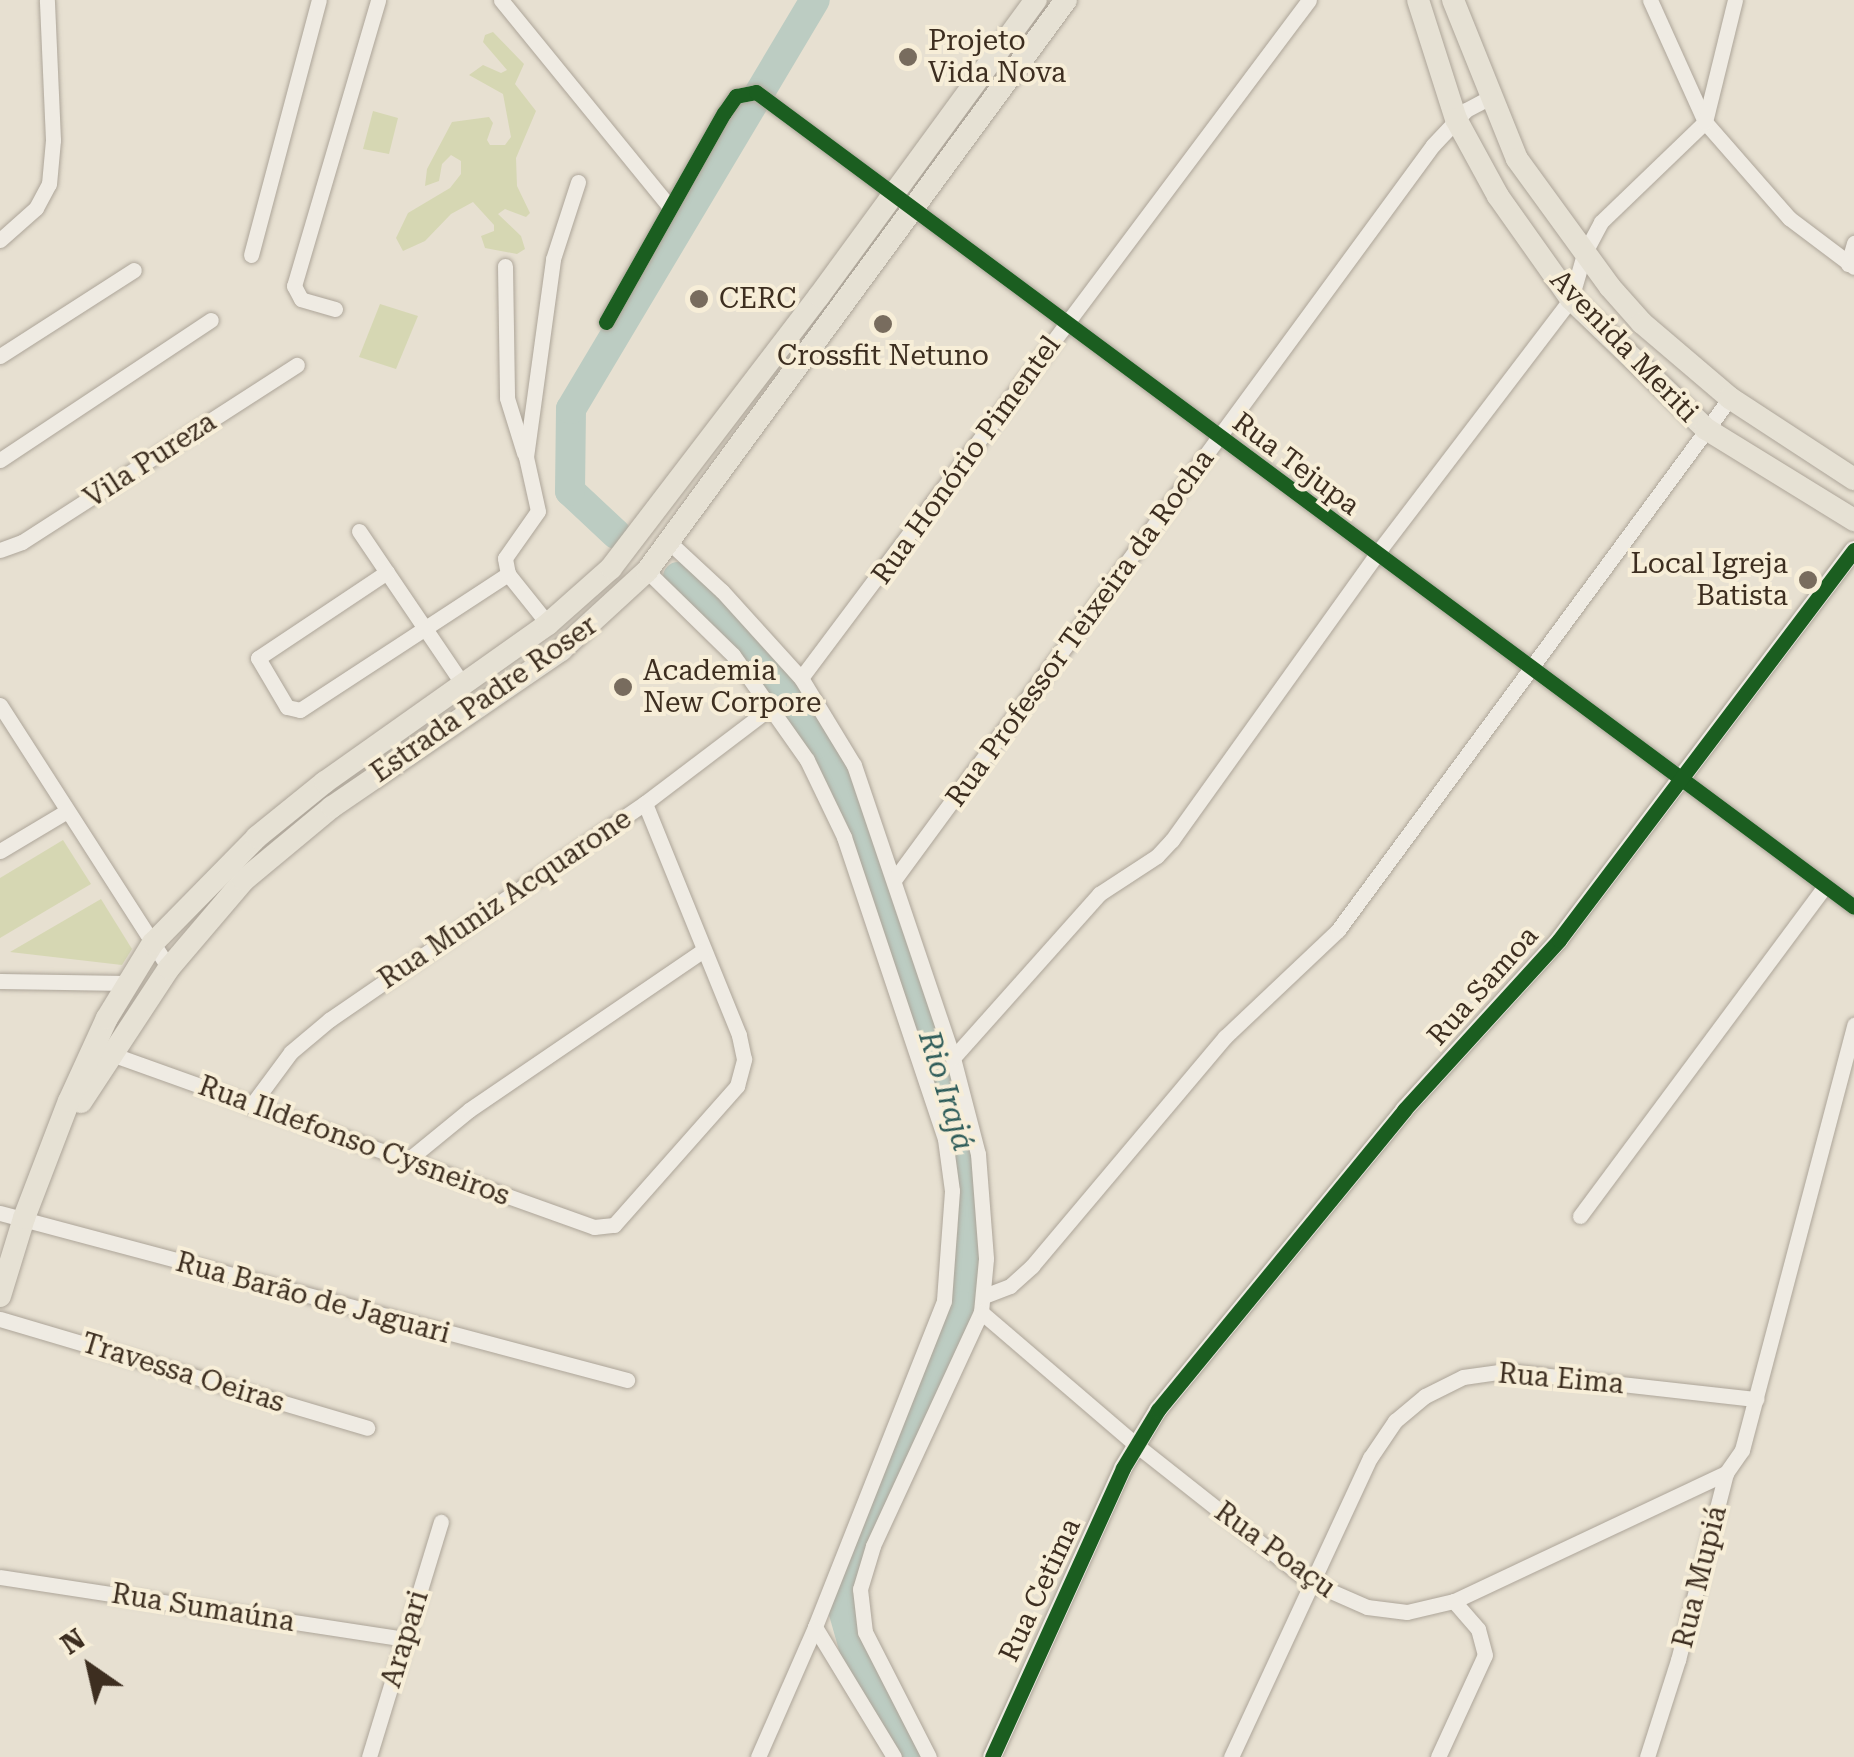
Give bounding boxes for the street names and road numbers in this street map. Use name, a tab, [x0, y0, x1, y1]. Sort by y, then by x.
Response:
street label: Avenida Meriti	[1543, 263, 1705, 429]
street label: Rua Honório Pimentel	[865, 329, 1067, 591]
street label: Vila Pureza	[78, 405, 222, 515]
street label: Rua Tejupa	[1226, 405, 1366, 523]
street label: Rua Professor Teixeira da Rocha	[939, 443, 1221, 813]
street label: Estrada Padre Roser	[364, 608, 604, 790]
street label: Rua Muniz Acquarone	[372, 802, 638, 996]
street label: Rua Samoa	[1421, 919, 1545, 1053]
street label: Rua Ildefonso Cysneiros	[194, 1069, 514, 1213]
street label: Rua Barão de Jaguari	[172, 1245, 454, 1351]
street label: Travessa Oeiras	[78, 1326, 288, 1420]
street label: Rua Eima	[1497, 1357, 1625, 1401]
street label: Rua Poaçu	[1208, 1495, 1342, 1605]
street label: Rua Mupiá	[1666, 1503, 1734, 1651]
street label: Rua Cetima	[992, 1513, 1088, 1667]
street label: Rua Sumaúna	[109, 1577, 297, 1639]
street label: Arapari	[374, 1586, 436, 1692]

